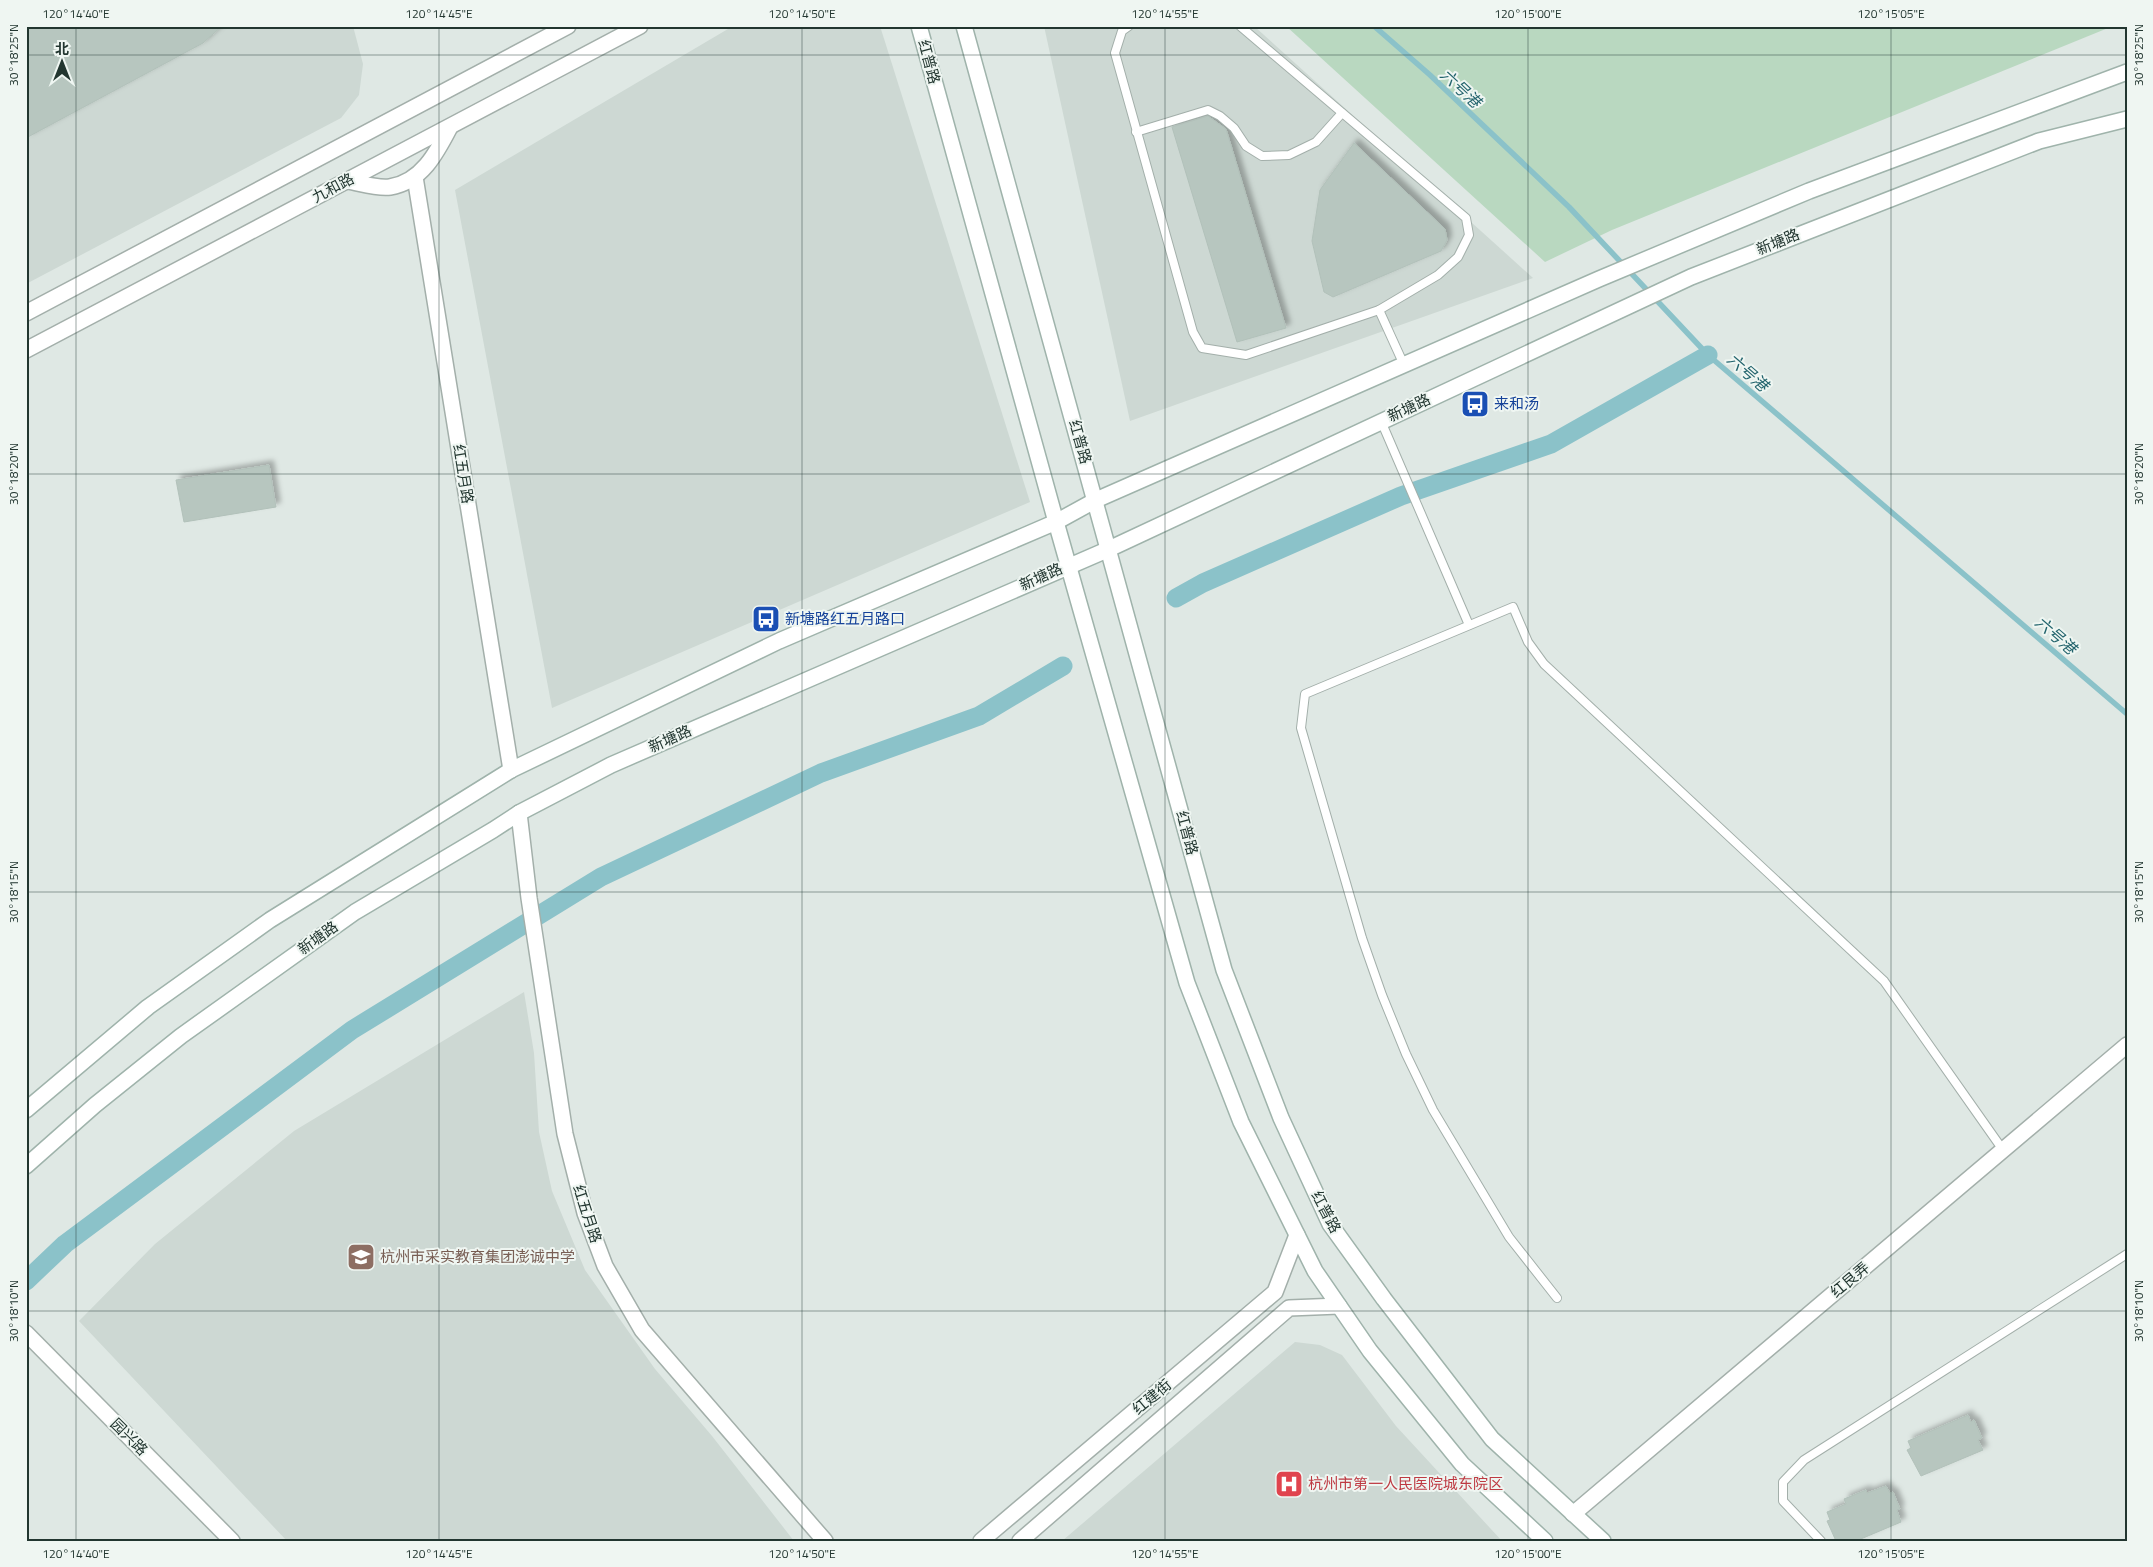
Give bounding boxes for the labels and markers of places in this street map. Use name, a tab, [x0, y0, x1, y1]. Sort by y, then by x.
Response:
bus stop icon: 来和汤	[1460, 389, 1490, 419]
place label: 来和汤	[1494, 392, 1539, 415]
bus stop icon: 新塘路红五月路口	[751, 604, 781, 634]
place label: 新塘路红五月路口	[785, 607, 905, 630]
school or university icon: 杭州市采实教育集团澎诚中学	[346, 1242, 376, 1272]
place label: 杭州市采实教育集团澎诚中学	[380, 1245, 575, 1268]
hospital icon: 杭州市第一人民医院城东院区	[1274, 1469, 1304, 1499]
place label: 杭州市第一人民医院城东院区	[1308, 1472, 1503, 1495]

